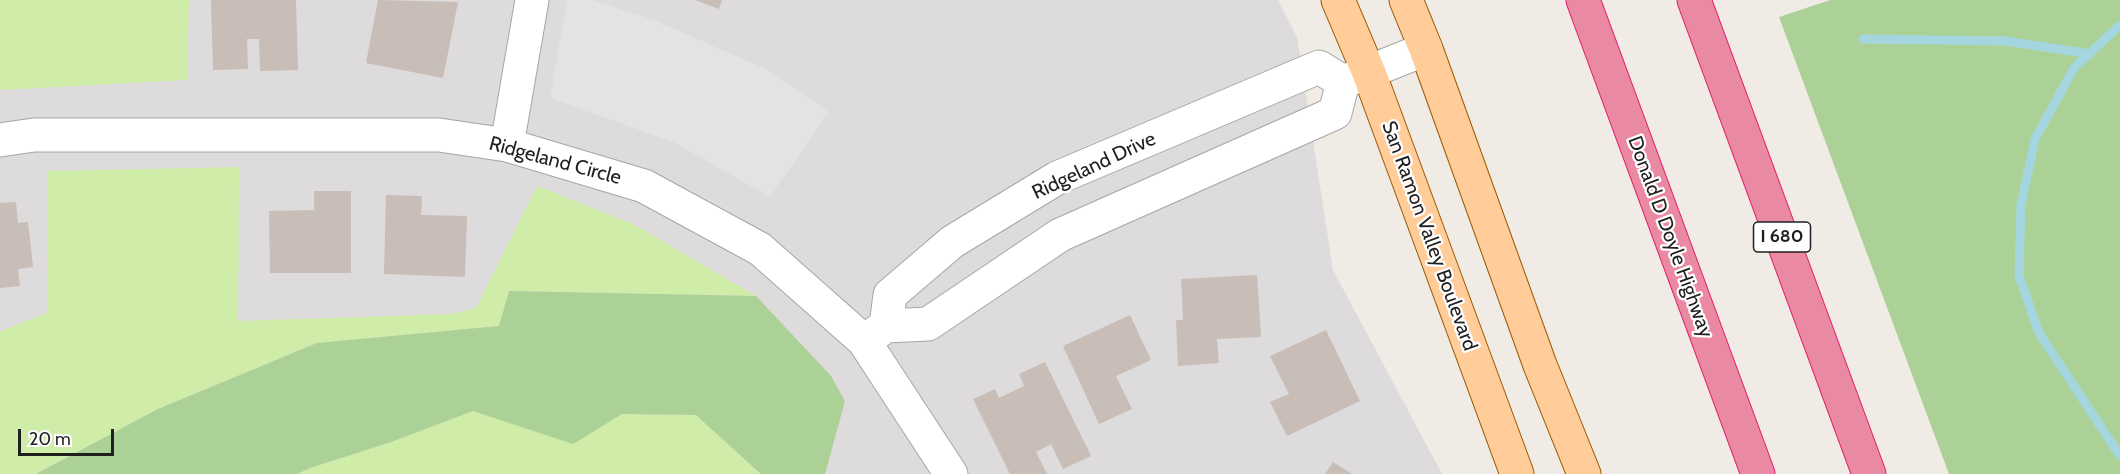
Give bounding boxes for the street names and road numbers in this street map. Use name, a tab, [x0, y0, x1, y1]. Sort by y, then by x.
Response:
street label: San Ramon Valley Boulevard	[1376, 118, 1482, 354]
street label: Ridgeland Drive	[1028, 127, 1160, 205]
street label: Ridgeland Circle	[486, 132, 624, 190]
street label: Donald D Doyle Highway	[1622, 133, 1718, 341]
road number: I 680	[1754, 222, 1810, 252]

